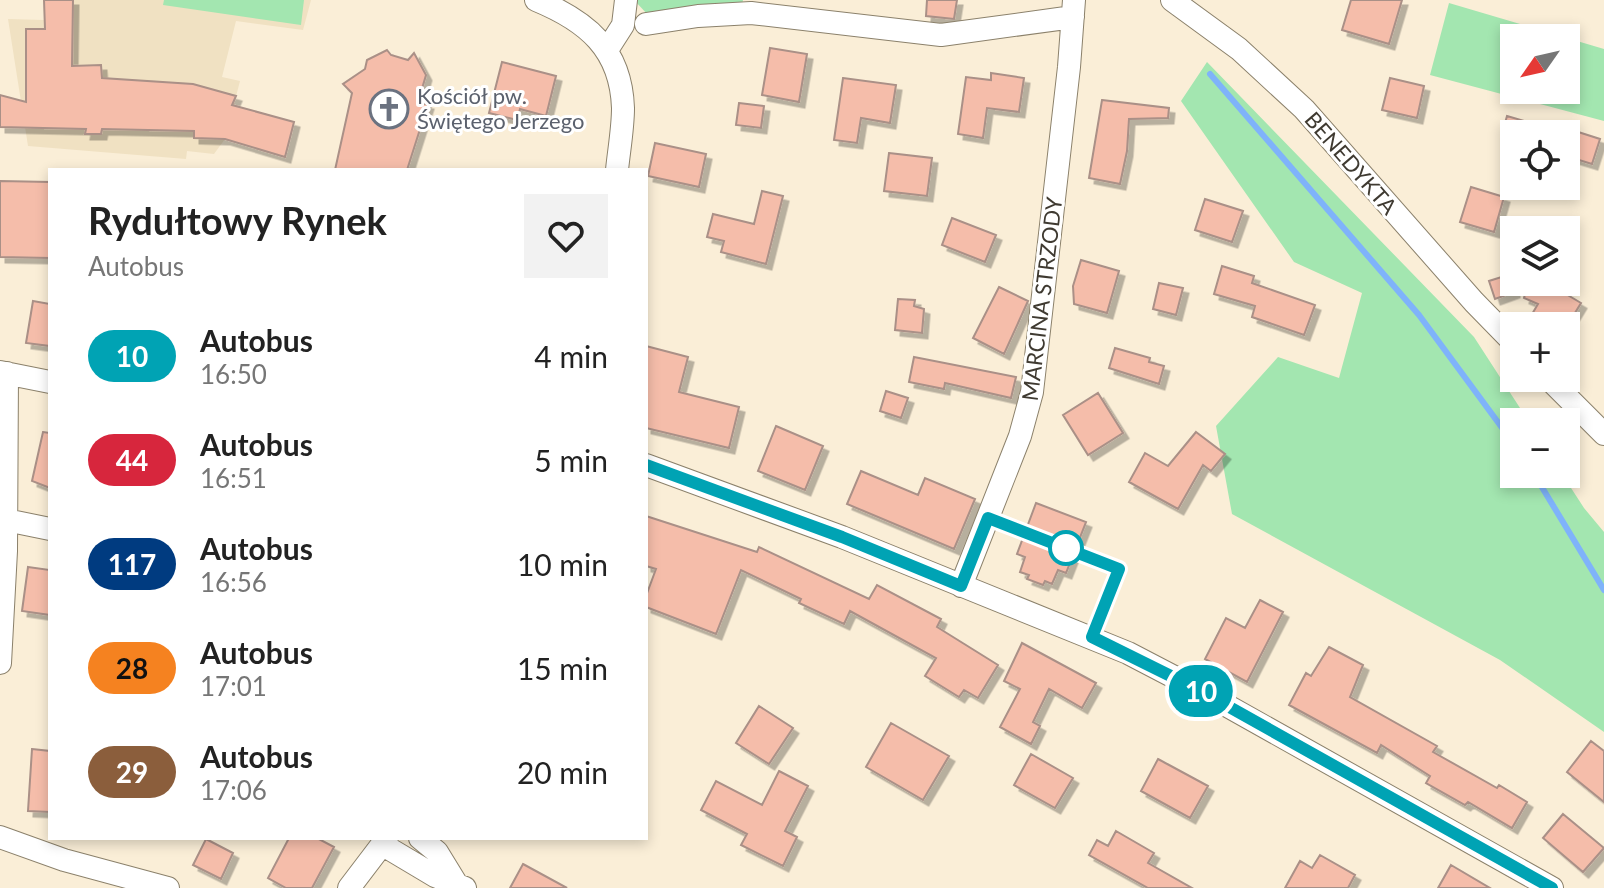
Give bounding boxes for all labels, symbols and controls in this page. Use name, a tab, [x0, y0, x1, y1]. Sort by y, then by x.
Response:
north arrow	[1500, 24, 1580, 104]
map controls	[1500, 24, 1580, 488]
place label: Kościół pw. Świętego Jerzego	[417, 82, 584, 134]
church icon: Kościół pw. Świętego Jerzego	[368, 88, 410, 130]
street label: BENEDYKTA	[1300, 106, 1403, 220]
button: locate	[1500, 120, 1580, 200]
button: heart	[524, 194, 608, 278]
street label: MARCINA STRZODY	[1016, 195, 1067, 402]
text: Rydułtowy Rynek	[88, 197, 387, 243]
button: layers	[1500, 216, 1580, 296]
text: Autobus	[88, 250, 184, 282]
button: +	[1500, 312, 1580, 392]
text: Autobus	[200, 322, 313, 358]
text: 4 min	[534, 338, 608, 374]
text: 10	[116, 339, 148, 373]
text: 16:50	[200, 358, 267, 390]
button: −	[1500, 408, 1580, 488]
text: Autobus	[200, 426, 313, 462]
text: 5 min	[534, 442, 608, 478]
text: 44	[116, 443, 148, 477]
text: 16:51	[200, 462, 267, 494]
text: Autobus	[200, 530, 313, 566]
unlabelled marker	[1049, 531, 1083, 565]
text: 10 min	[517, 546, 608, 582]
text: 117	[108, 547, 156, 581]
text: 16:56	[200, 566, 267, 598]
text: Autobus	[200, 634, 313, 670]
text: 15 min	[517, 650, 608, 686]
text: 28	[116, 651, 148, 685]
line badge: 10	[1165, 665, 1237, 717]
text: 17:01	[200, 670, 267, 702]
text: 10	[1185, 674, 1217, 708]
text: Autobus	[200, 738, 313, 774]
text: 20 min	[517, 754, 608, 790]
text: 29	[116, 755, 148, 789]
text: 17:06	[200, 774, 267, 806]

